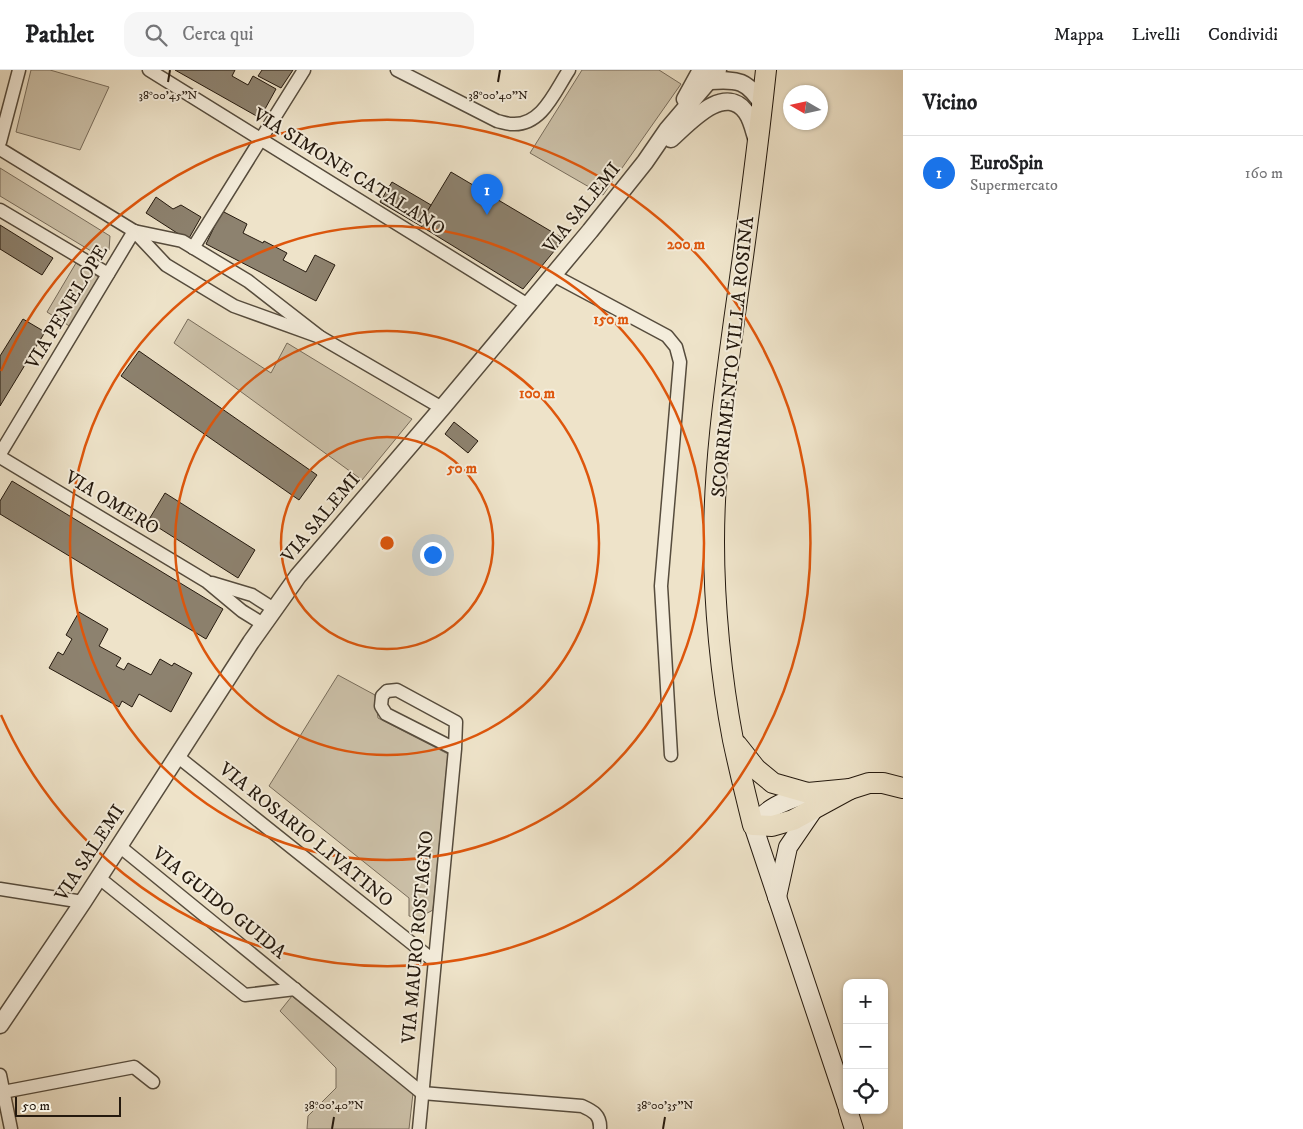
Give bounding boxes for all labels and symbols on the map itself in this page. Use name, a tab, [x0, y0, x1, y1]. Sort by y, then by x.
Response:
north arrow	[783, 85, 828, 130]
text: 38°00'45"N	[139, 88, 198, 103]
text: 38°00'40"N	[468, 88, 528, 103]
street label: VIA SIMONE CATALANO	[248, 103, 449, 241]
street label: VIA SALEMI	[538, 158, 626, 259]
pin: 1	[471, 174, 503, 215]
street label: SCORRIMENTO VILLA ROSINA	[707, 215, 759, 498]
text: 200 m	[667, 235, 706, 254]
street label: VIA PENELOPE	[20, 241, 113, 374]
text: 150 m	[593, 310, 629, 329]
text: 100 m	[519, 384, 556, 403]
text: 50 m	[446, 459, 478, 478]
street label: VIA OMERO	[60, 465, 163, 540]
street label: VIA SALEMI	[276, 468, 365, 568]
centre of rings	[378, 534, 396, 552]
your location	[420, 542, 446, 568]
street label: VIA ROSARIO LIVATINO	[214, 757, 398, 912]
street label: VIA SALEMI	[50, 800, 130, 906]
street label: VIA MAURO ROSTAGNO	[397, 830, 439, 1045]
street label: VIA GUIDO GUIDA	[147, 841, 291, 965]
scale bar	[15, 1094, 121, 1117]
text: 38°00'40"N	[304, 1098, 364, 1113]
text: 38°00'35"N	[637, 1098, 693, 1113]

